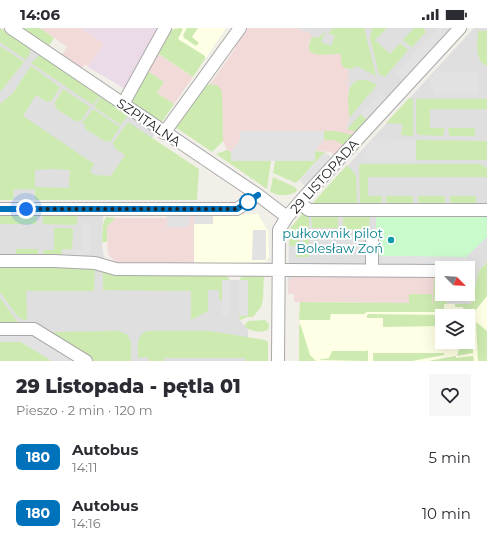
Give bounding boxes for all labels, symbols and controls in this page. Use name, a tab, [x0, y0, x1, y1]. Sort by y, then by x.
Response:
text: 14:06	[20, 5, 60, 24]
street label: SZPITALNA	[114, 95, 184, 150]
street label: 29 LISTOPADA	[286, 135, 362, 216]
unlabelled marker	[239, 193, 257, 211]
your location	[16, 199, 36, 219]
place label: pułkownik pilot Bolesław Zoń	[282, 225, 383, 256]
marker: pułkownik pilot Bolesław Zoń	[386, 235, 396, 245]
north arrow	[435, 261, 475, 301]
map controls	[435, 261, 475, 349]
button: layers	[435, 309, 475, 349]
button: heart	[429, 374, 471, 416]
text: 29 Listopada - pętla 01	[16, 375, 241, 398]
text: Pieszo · 2 min · 120 m	[16, 402, 153, 418]
text: Autobus	[72, 440, 138, 459]
text: 180	[26, 448, 50, 466]
text: 5 min	[428, 448, 471, 467]
text: 14:11	[72, 459, 98, 475]
text: Autobus	[72, 496, 138, 515]
text: 180	[26, 504, 50, 522]
text: 10 min	[422, 504, 471, 523]
text: 14:16	[72, 515, 101, 531]

